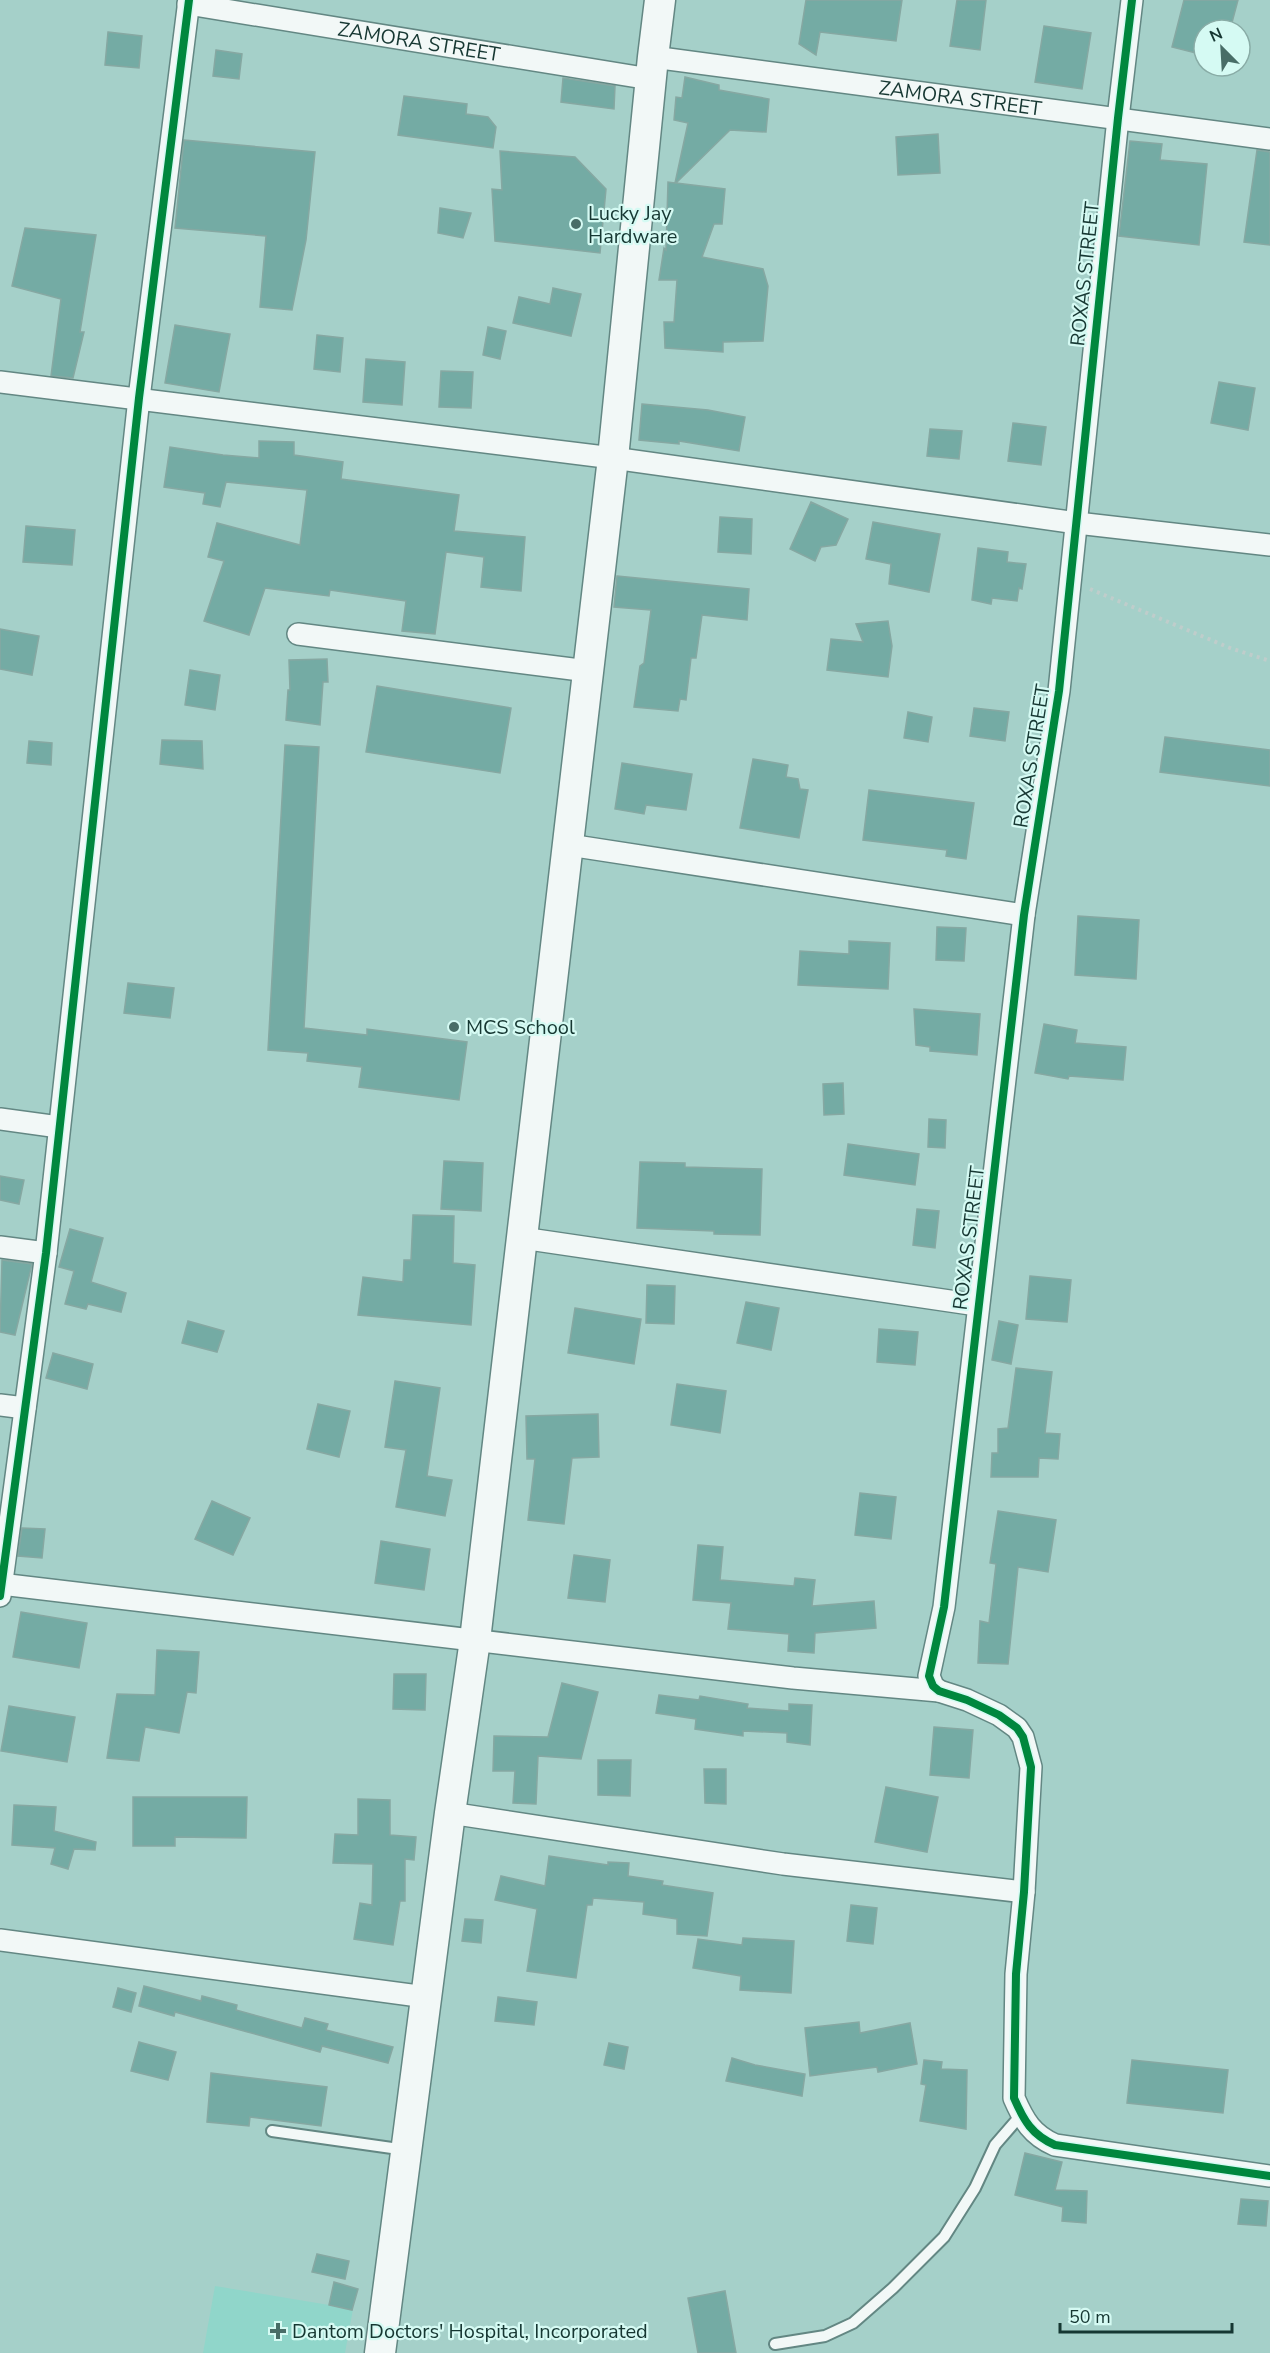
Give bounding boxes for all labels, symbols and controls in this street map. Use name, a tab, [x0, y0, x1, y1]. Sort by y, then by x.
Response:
street label: ZAMORA STREET	[336, 15, 502, 68]
north arrow	[1192, 18, 1252, 78]
text: N	[1206, 23, 1226, 48]
street label: ZAMORA STREET	[877, 74, 1043, 122]
place label: Lucky Jay Hardware	[588, 200, 677, 250]
street label: ROXAS STREET	[1064, 200, 1106, 348]
marker: Lucky Jay Hardware	[569, 217, 583, 231]
street label: ROXAS STREET	[1007, 682, 1057, 830]
place label: MCS School	[466, 1014, 575, 1041]
marker: MCS School	[447, 1020, 461, 1034]
street label: ROXAS STREET	[947, 1164, 991, 1312]
scale bar	[1060, 2296, 1232, 2334]
text: 50 m	[1069, 2305, 1111, 2329]
place label: Dantom Doctors' Hospital, Incorporated	[292, 2318, 648, 2345]
marker: Dantom Doctors' Hospital, Incorporated	[269, 2322, 287, 2340]

